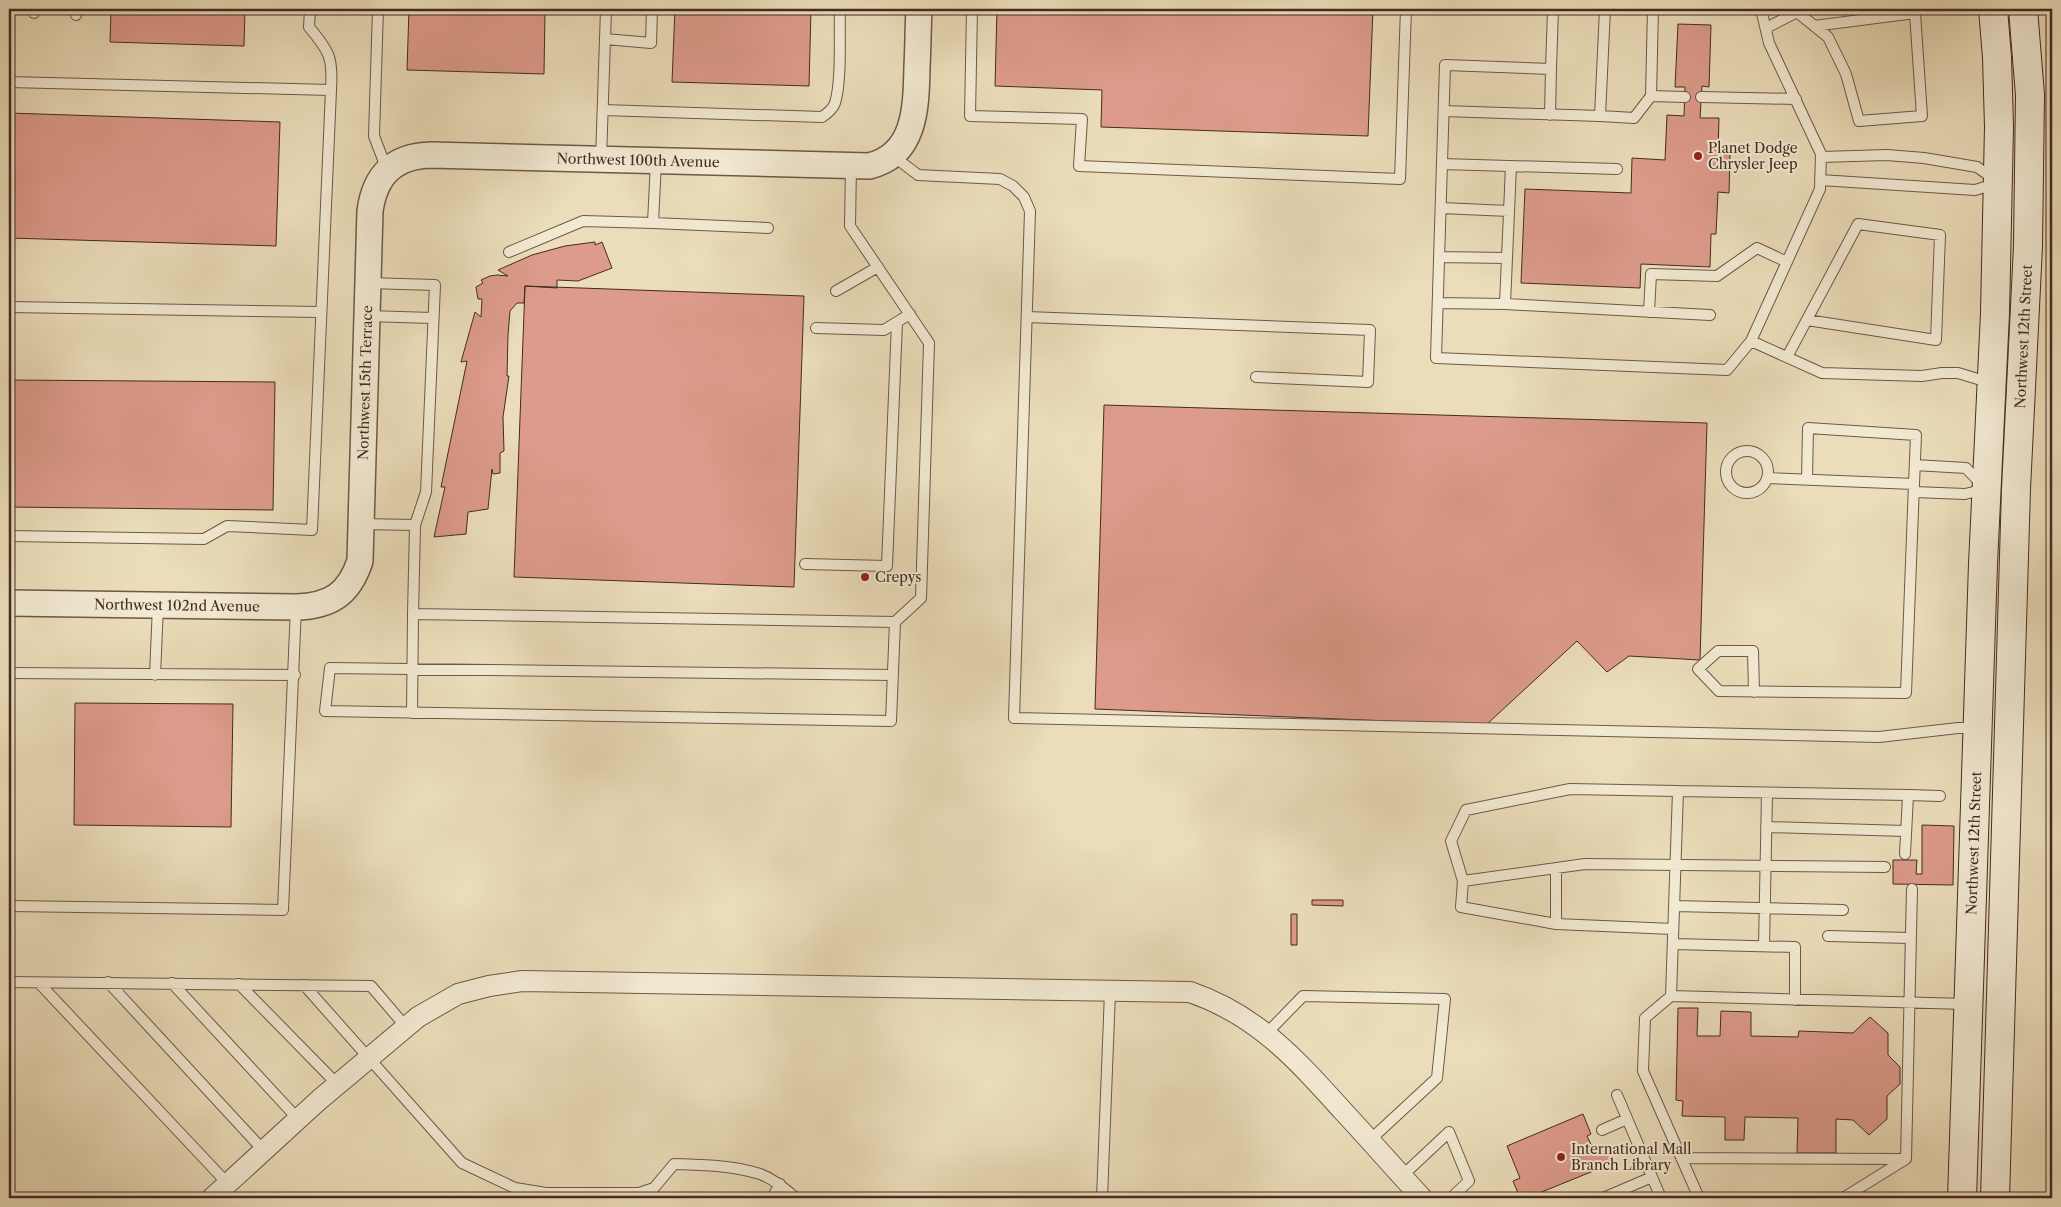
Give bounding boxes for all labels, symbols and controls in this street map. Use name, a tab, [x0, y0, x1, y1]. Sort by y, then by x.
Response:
place label: Planet Dodge Chrysler Jeep	[1708, 139, 1798, 173]
street label: Northwest 100th Avenue	[556, 149, 720, 171]
marker: Planet Dodge Chrysler Jeep	[1692, 150, 1704, 162]
street label: Northwest 12th Street	[2011, 264, 2036, 409]
street label: Northwest 15th Terrace	[354, 305, 376, 460]
place label: Crepys	[875, 568, 921, 586]
marker: Crepys	[859, 571, 871, 583]
street label: Northwest 102nd Avenue	[94, 595, 260, 615]
street label: Northwest 12th Street	[1962, 771, 1985, 915]
place label: International Mall Branch Library	[1571, 1140, 1691, 1174]
marker: International Mall Branch Library	[1555, 1151, 1567, 1163]

